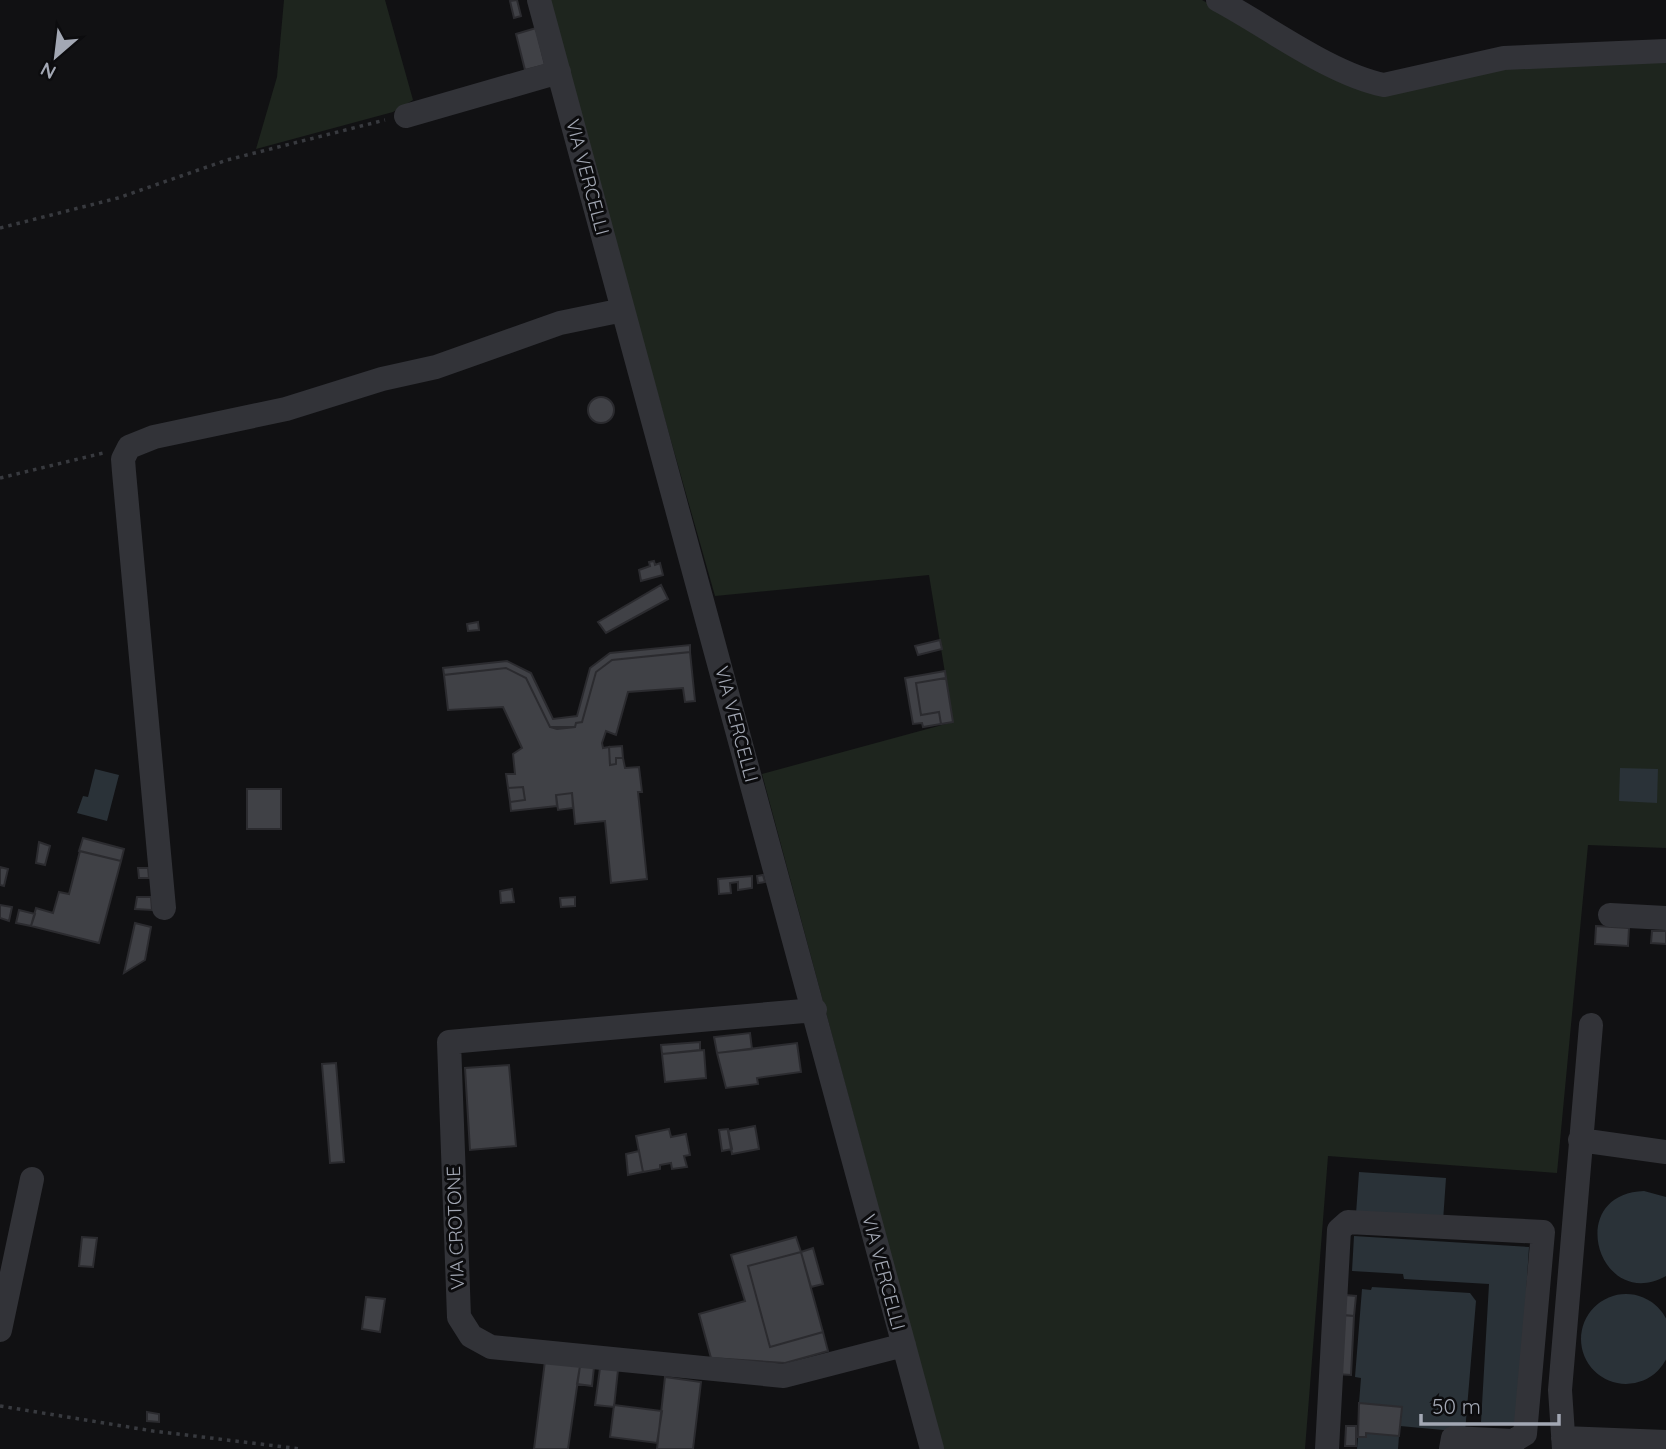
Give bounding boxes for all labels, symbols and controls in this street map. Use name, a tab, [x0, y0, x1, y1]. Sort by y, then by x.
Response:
north arrow	[21, 21, 91, 91]
text: N	[36, 57, 60, 85]
street label: VIA VERCELLI	[561, 116, 615, 238]
street label: VIA VERCELLI	[710, 663, 764, 785]
street label: VIA CROTONE	[441, 1165, 469, 1291]
street label: VIA VERCELLI	[857, 1211, 911, 1333]
scale bar	[1421, 1382, 1559, 1426]
text: 50 m	[1432, 1393, 1481, 1419]

